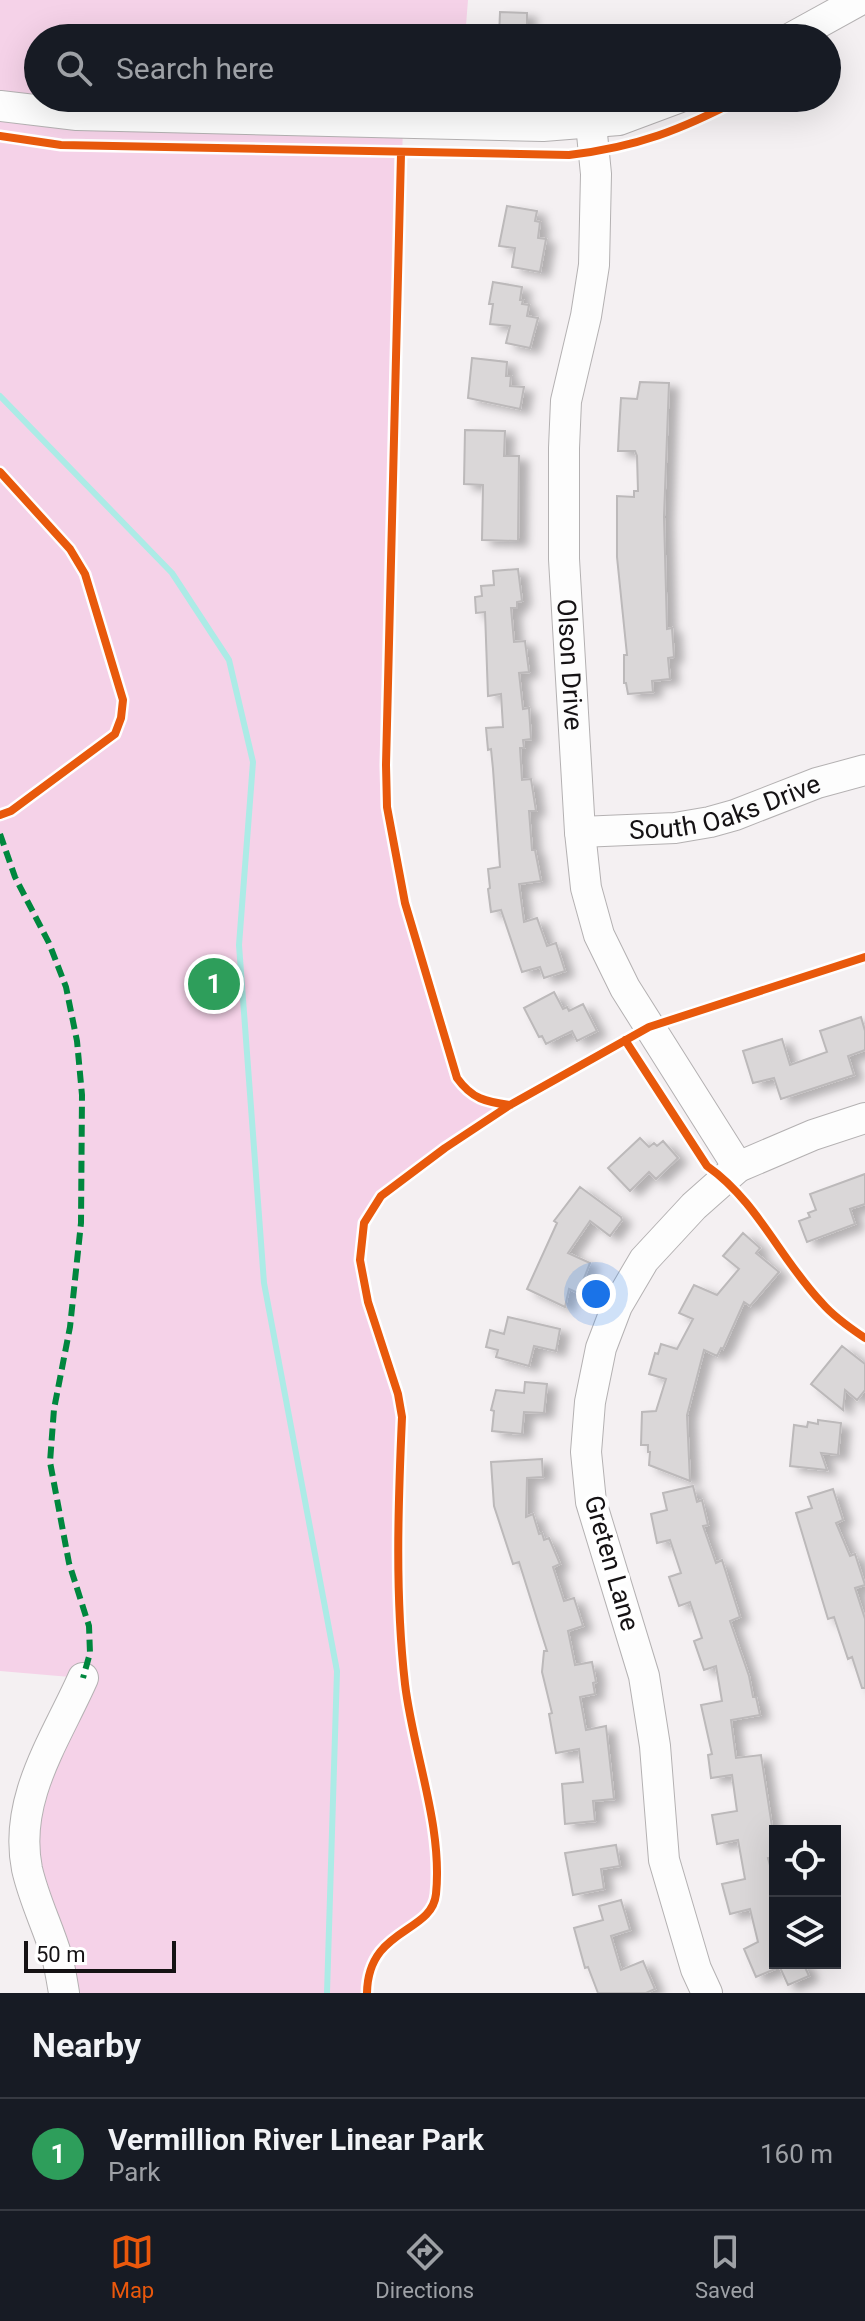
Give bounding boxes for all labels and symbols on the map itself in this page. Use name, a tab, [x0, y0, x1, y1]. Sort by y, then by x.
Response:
street label: Olson Drive	[551, 598, 589, 731]
street label: South Oaks Drive	[629, 768, 824, 845]
pin: 1	[188, 954, 240, 1014]
your location	[576, 1274, 616, 1314]
street label: Greten Lane	[578, 1492, 646, 1634]
scale bar	[24, 1937, 176, 1973]

